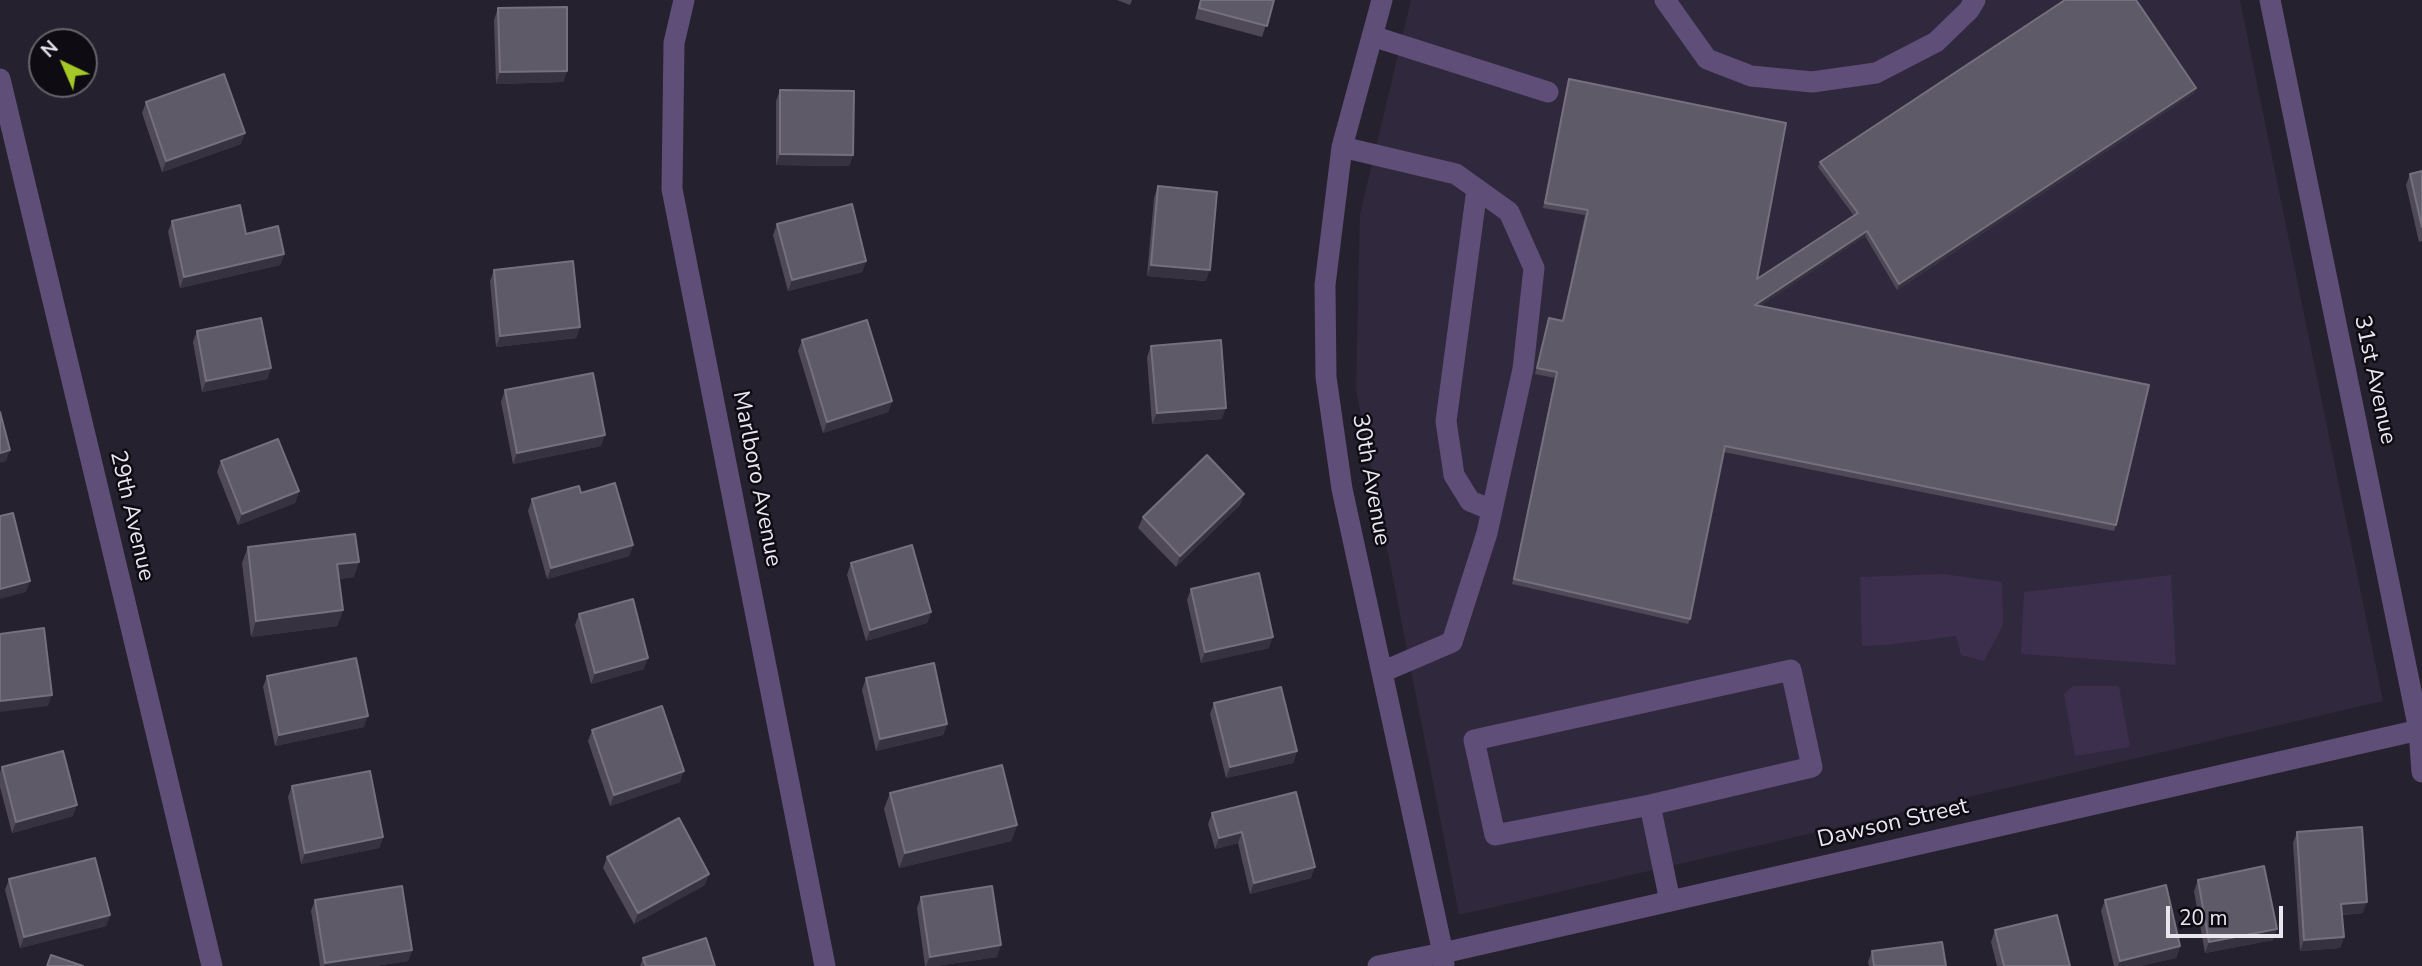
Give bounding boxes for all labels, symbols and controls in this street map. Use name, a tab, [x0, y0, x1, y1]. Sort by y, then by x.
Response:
north arrow	[28, 28, 98, 98]
text: N	[36, 35, 64, 64]
street label: 31st Avenue	[2347, 313, 2401, 447]
street label: Marlboro Avenue	[725, 389, 787, 569]
street label: 30th Avenue	[1345, 412, 1395, 548]
street label: 29th Avenue	[103, 448, 159, 584]
street label: Dawson Street	[1815, 793, 1971, 855]
scale bar	[2170, 892, 2287, 936]
text: 20 m	[2179, 904, 2228, 932]

